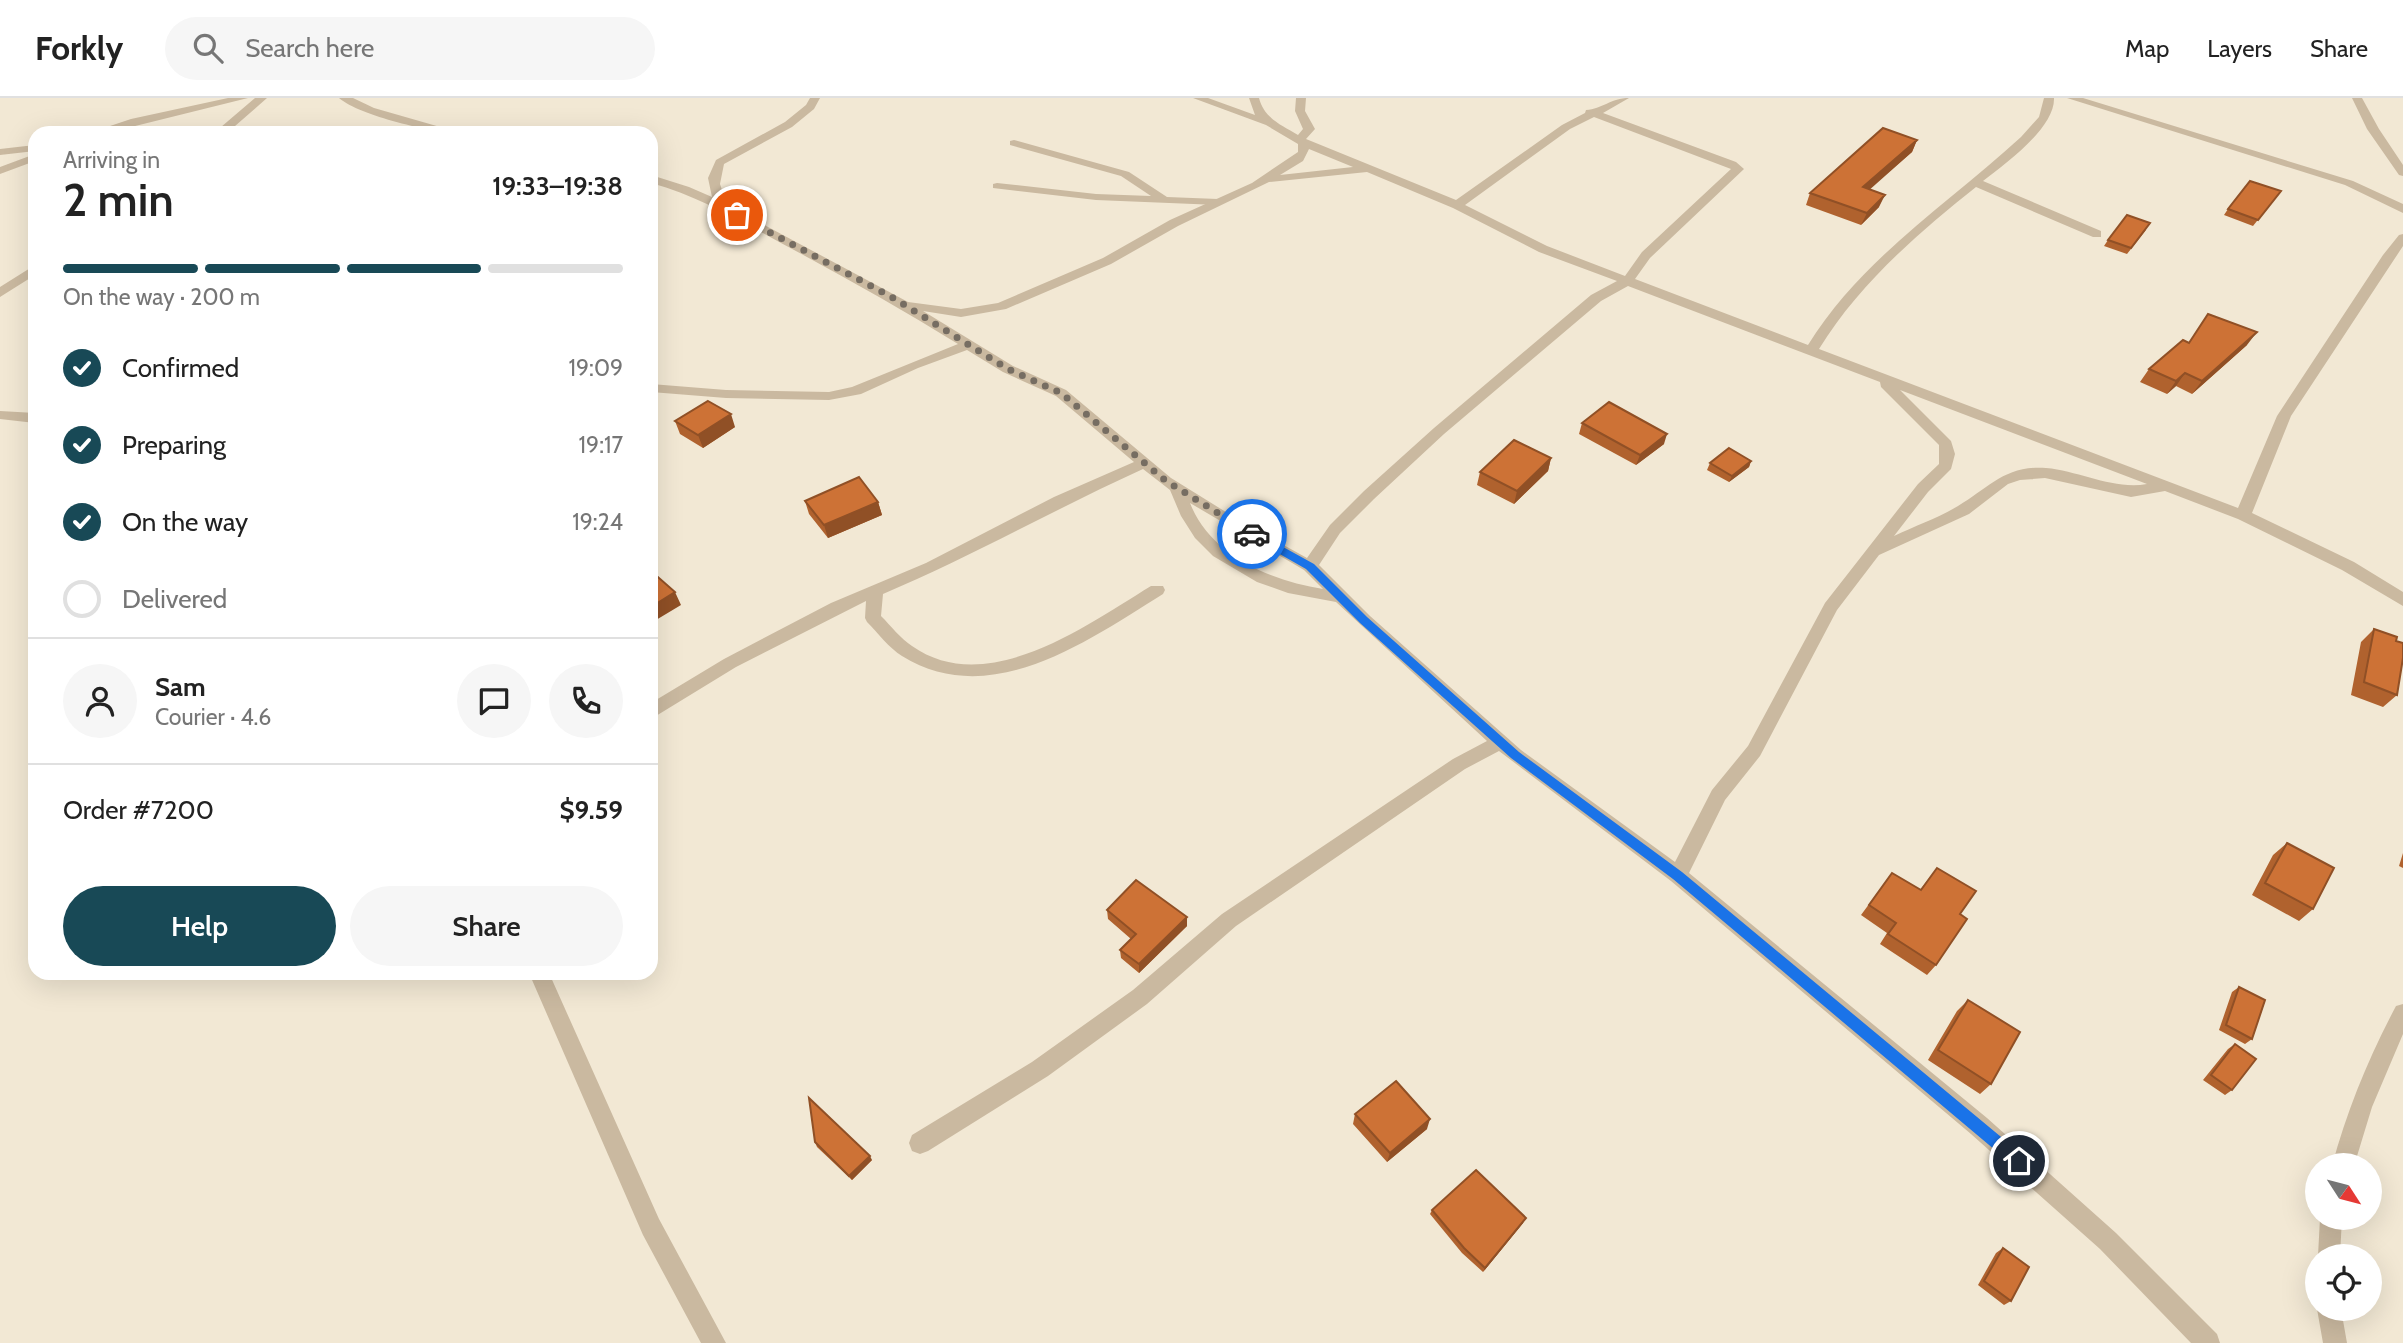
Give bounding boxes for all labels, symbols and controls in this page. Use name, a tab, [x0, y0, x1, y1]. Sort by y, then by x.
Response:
search box	[165, 17, 655, 80]
text: Forkly	[35, 28, 123, 68]
icon: search	[189, 29, 227, 67]
text: Search here	[245, 32, 374, 64]
text: Map	[2125, 34, 2169, 63]
text: Layers	[2207, 34, 2272, 63]
text: Share	[2310, 34, 2368, 63]
text: Arriving in	[63, 146, 160, 174]
text: 19:33–19:38	[492, 170, 623, 202]
text: 2 min	[63, 172, 174, 228]
pin	[707, 185, 767, 245]
icon: bag	[718, 196, 756, 234]
text: On the way · 200 m	[63, 283, 260, 311]
icon: check	[63, 349, 101, 387]
text: Confirmed	[122, 352, 239, 384]
text: 19:09	[569, 354, 623, 382]
icon: check	[63, 426, 101, 464]
text: Preparing	[122, 429, 226, 461]
text: 19:17	[579, 431, 623, 459]
courier	[1217, 499, 1287, 569]
icon: check	[63, 503, 101, 541]
text: On the way	[122, 506, 248, 538]
text: 19:24	[572, 508, 623, 536]
icon: car	[1233, 515, 1271, 553]
text: Delivered	[122, 583, 227, 615]
button: person	[63, 664, 137, 738]
button: chat	[457, 664, 531, 738]
button: phone	[549, 664, 623, 738]
text: Sam	[155, 671, 206, 703]
text: Courier · 4.6	[155, 703, 271, 731]
text: Order #7200	[63, 794, 214, 826]
text: $9.59	[559, 794, 623, 826]
button: Help	[63, 886, 336, 966]
button: Share	[350, 886, 623, 966]
pin	[1989, 1131, 2049, 1191]
icon: home	[2000, 1142, 2038, 1180]
north arrow	[2305, 1153, 2382, 1230]
map controls	[2305, 1153, 2382, 1321]
button: locate	[2305, 1244, 2382, 1321]

